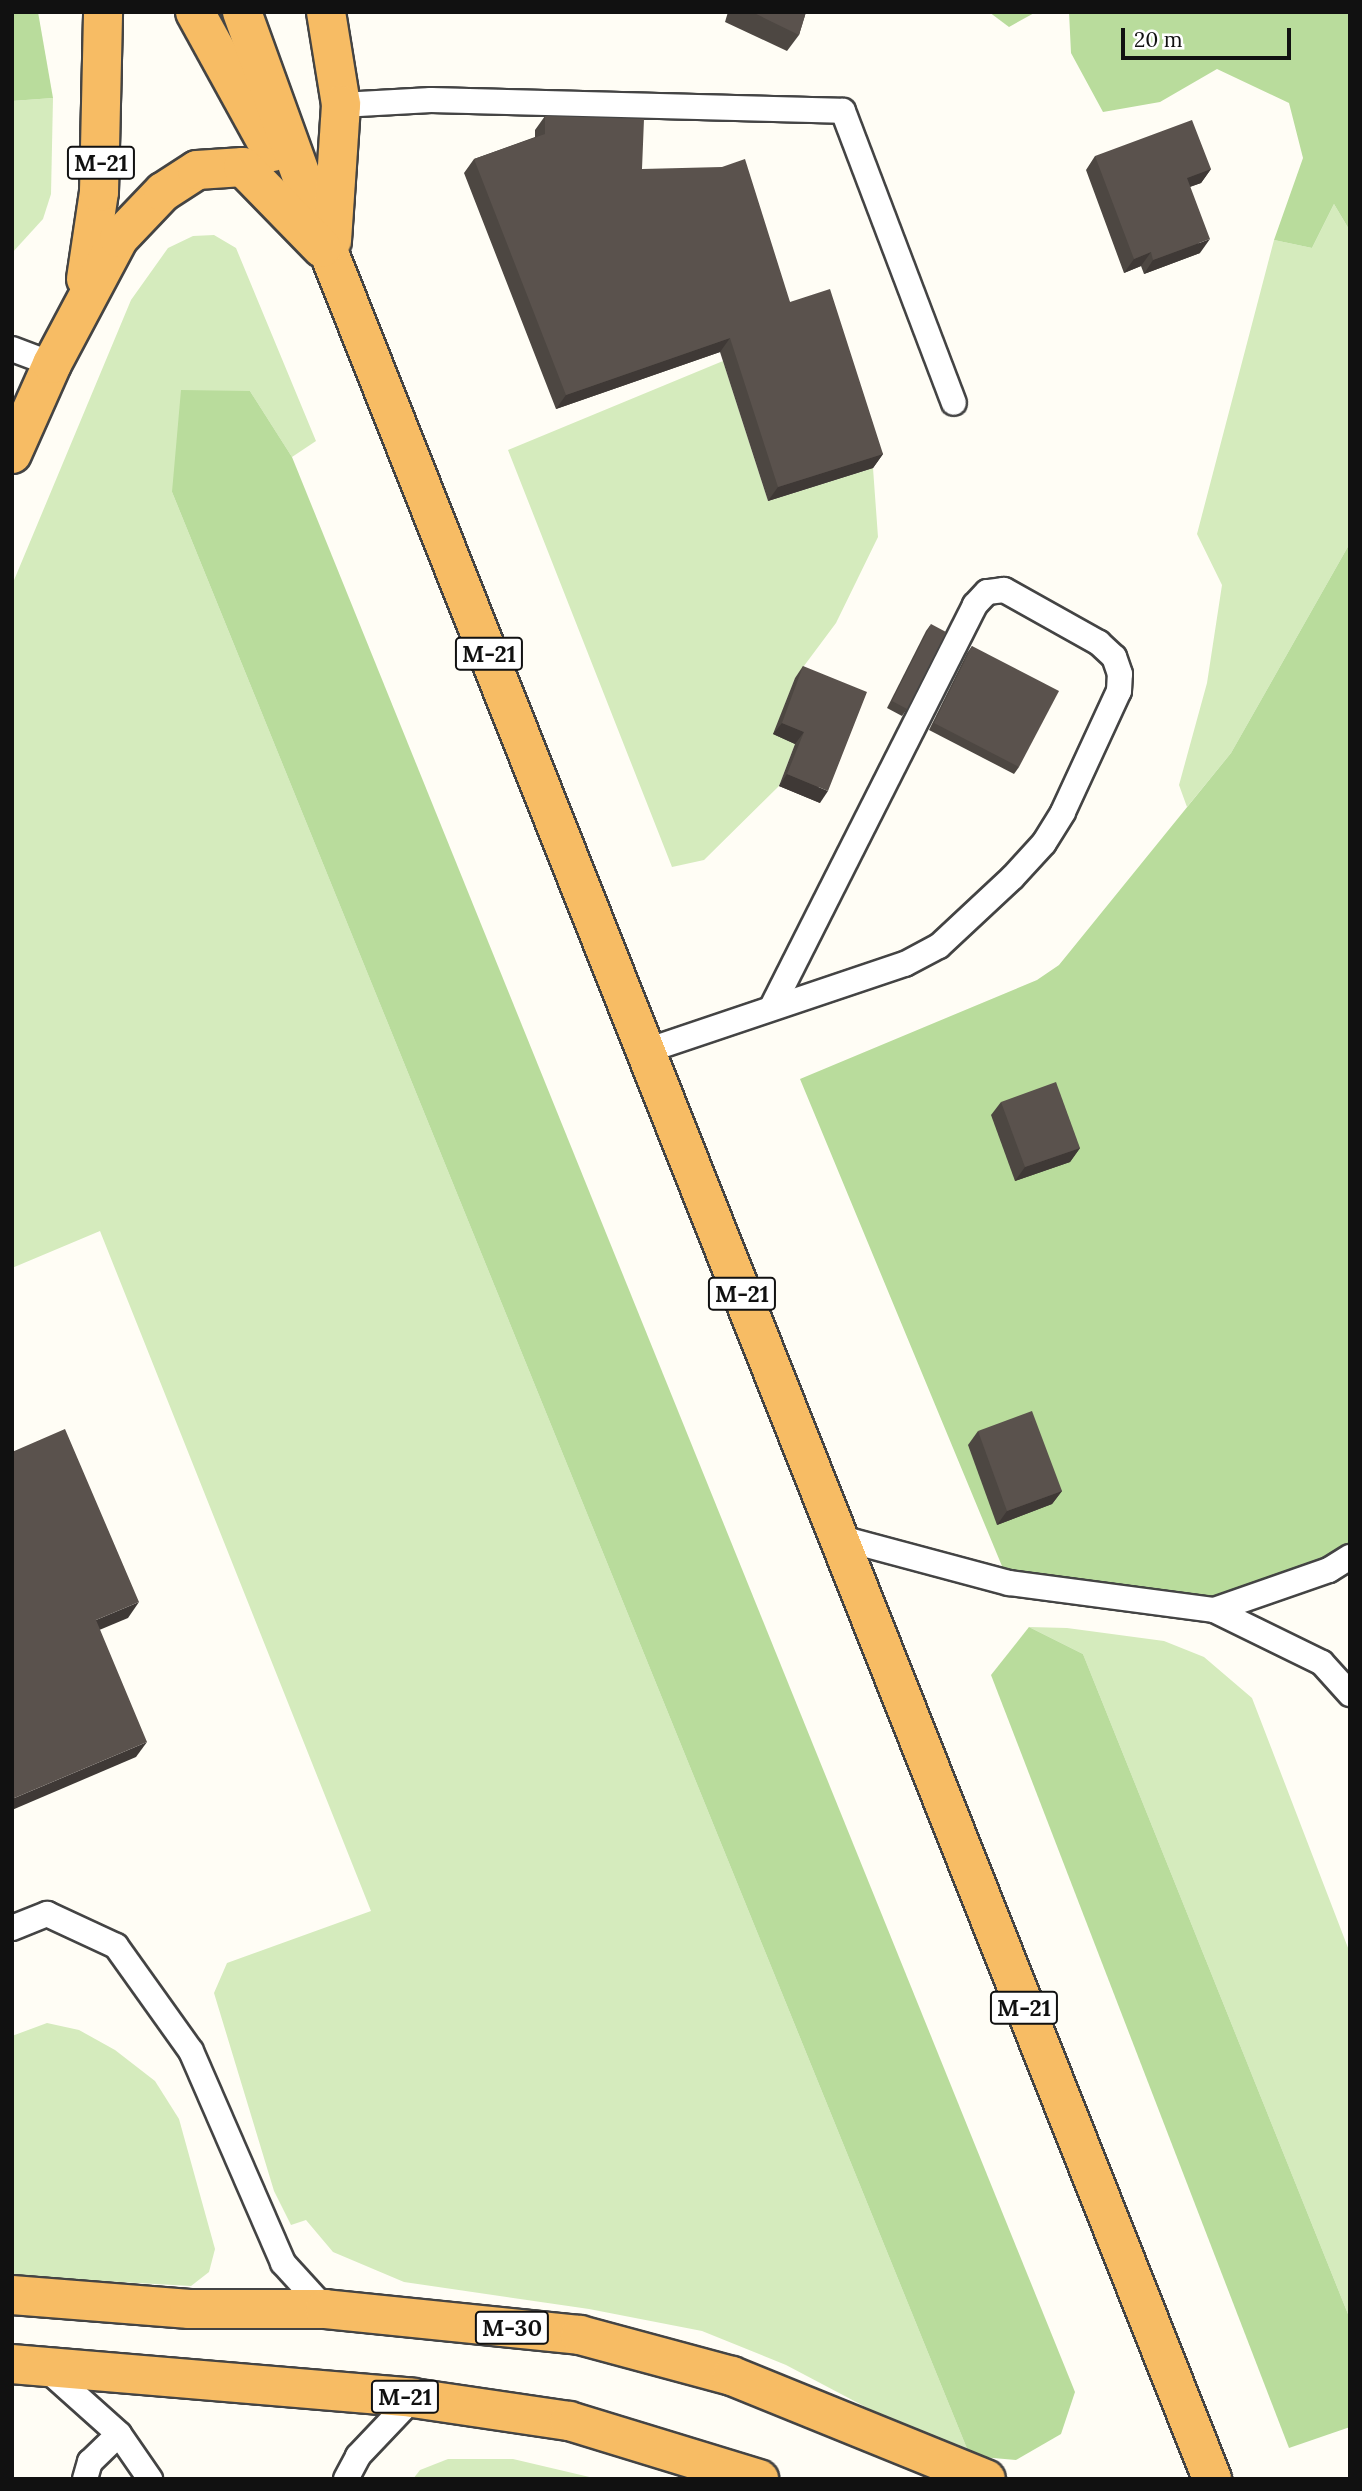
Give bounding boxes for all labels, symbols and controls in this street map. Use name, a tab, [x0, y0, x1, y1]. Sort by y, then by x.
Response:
scale bar	[1124, 14, 1294, 58]
text: 20 m	[1134, 26, 1183, 53]
road number: М-21	[66, 144, 136, 182]
road number: М-21	[454, 634, 524, 674]
road number: М-21	[707, 1274, 777, 1314]
road number: М-21	[989, 1988, 1059, 2027]
road number: М-30	[474, 2308, 550, 2348]
road number: М-21	[370, 2378, 440, 2416]

